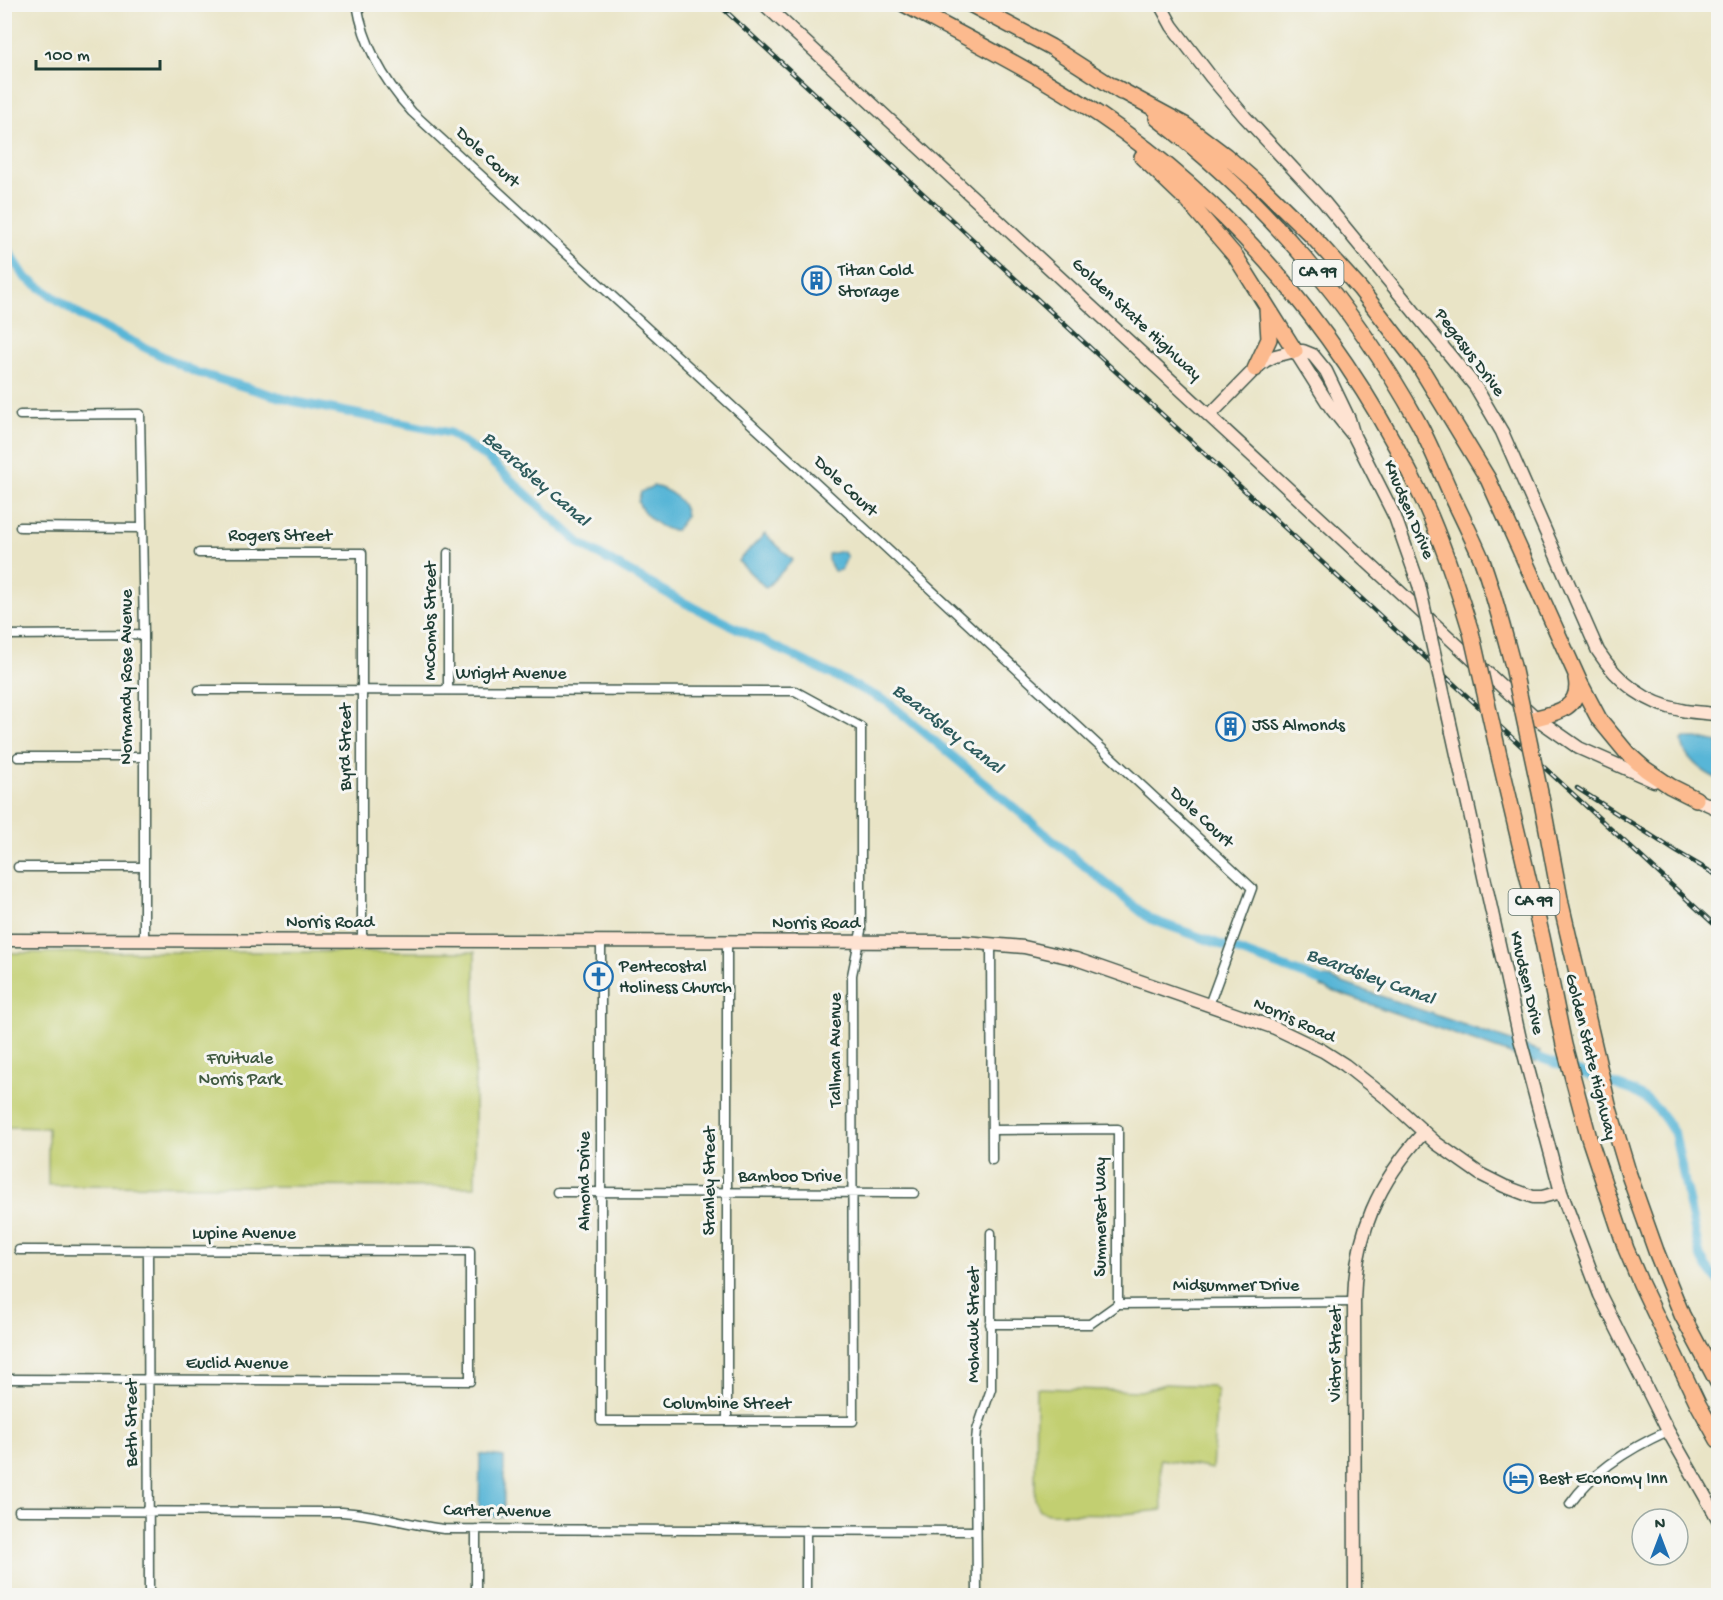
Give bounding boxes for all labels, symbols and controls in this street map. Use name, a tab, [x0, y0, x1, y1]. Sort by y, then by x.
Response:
scale bar	[36, 33, 160, 71]
text: 100 m	[44, 46, 90, 67]
street label: Dole Court	[450, 122, 525, 194]
street label: Golden State Highway	[1066, 254, 1206, 386]
road number: CA 99	[1292, 260, 1344, 286]
place label: Titan Cold Storage	[837, 261, 914, 303]
building icon: Titan Cold Storage	[801, 265, 833, 297]
street label: Pegasus Drive	[1429, 304, 1509, 402]
water label: Beardsley Canal	[477, 427, 594, 534]
street label: Dole Court	[808, 451, 883, 523]
street label: Knudsen Drive	[1378, 457, 1439, 563]
street label: Rogers Street	[228, 526, 333, 547]
street label: McCombs Street	[421, 560, 442, 680]
street label: Normandy Rose Avenue	[117, 589, 138, 765]
street label: Wright Avenue	[455, 664, 567, 685]
water label: Beardsley Canal	[887, 680, 1008, 781]
street label: Byrd Street	[336, 702, 357, 792]
building icon: JSS Almonds	[1215, 710, 1247, 742]
place label: JSS Almonds	[1252, 716, 1346, 737]
street label: Dole Court	[1164, 782, 1239, 854]
road number: CA 99	[1508, 889, 1559, 915]
street label: Norris Road	[286, 913, 375, 934]
street label: Norris Road	[772, 914, 861, 935]
street label: Knudsen Drive	[1504, 929, 1548, 1037]
water label: Beardsley Canal	[1303, 944, 1438, 1012]
place label: Pentecostal Holiness Church	[618, 957, 732, 999]
church icon: Pentecostal Holiness Church	[582, 961, 614, 993]
street label: Golden State Highway	[1559, 972, 1621, 1143]
street label: Tallman Avenue	[826, 992, 847, 1108]
street label: Norris Road	[1250, 994, 1340, 1049]
park label: Fruitvale Norris Park	[199, 1049, 283, 1091]
street label: Stanley Street	[700, 1125, 721, 1235]
street label: Almond Drive	[575, 1131, 596, 1231]
street label: Summerset Way	[1091, 1157, 1112, 1277]
street label: Bamboo Drive	[737, 1167, 843, 1188]
street label: Lupine Avenue	[192, 1224, 297, 1245]
street label: Mohawk Street	[964, 1265, 985, 1383]
street label: Midsummer Drive	[1173, 1276, 1300, 1297]
street label: Victor Street	[1326, 1305, 1347, 1403]
street label: Euclid Avenue	[186, 1354, 289, 1375]
street label: Beth Street	[122, 1377, 143, 1468]
street label: Columbine Street	[663, 1394, 793, 1415]
hotel icon: Best Economy Inn	[1502, 1463, 1534, 1495]
place label: Best Economy Inn	[1538, 1469, 1668, 1490]
street label: Carter Avenue	[443, 1501, 552, 1523]
north arrow	[1630, 1507, 1690, 1567]
text: N	[1655, 1516, 1666, 1535]

